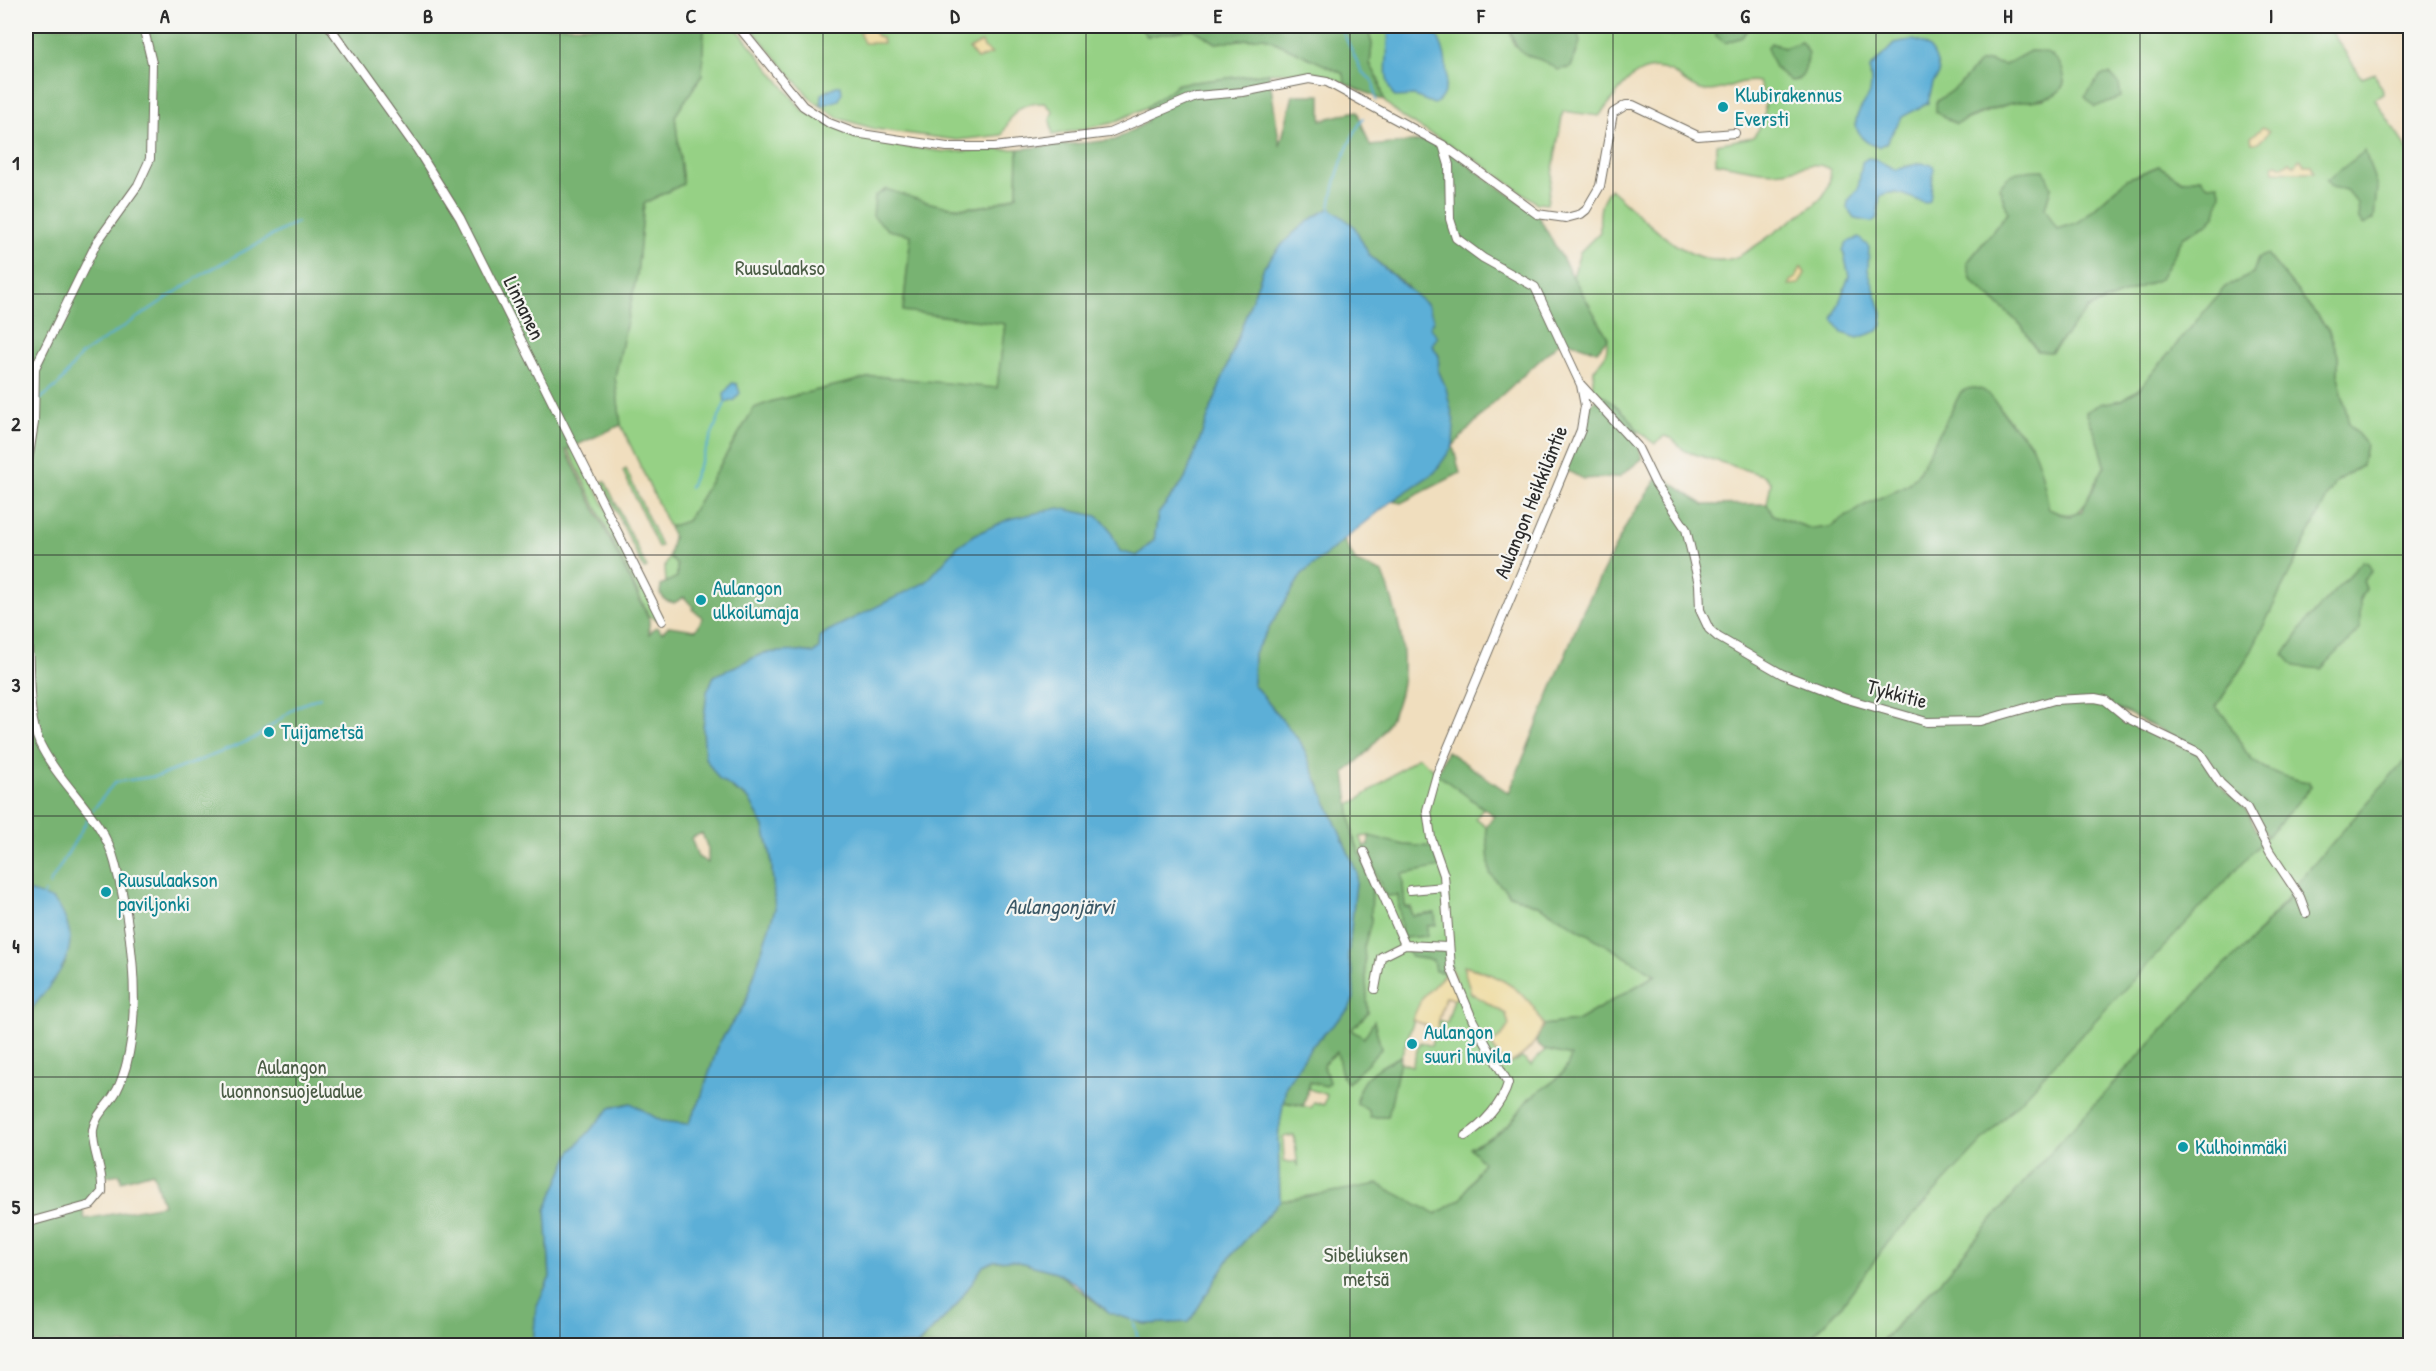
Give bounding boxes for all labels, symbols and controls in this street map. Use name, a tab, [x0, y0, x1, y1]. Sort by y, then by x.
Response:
text: A	[160, 2, 170, 29]
text: B	[423, 2, 433, 29]
text: C	[686, 2, 697, 29]
text: D	[950, 2, 960, 29]
text: E	[1214, 2, 1223, 29]
text: F	[1476, 2, 1486, 29]
text: G	[1740, 2, 1750, 29]
text: H	[2003, 2, 2013, 29]
text: I	[2269, 2, 2273, 29]
place label: Klubirakennus Eversti	[1735, 80, 1842, 133]
marker: Klubirakennus Eversti	[1716, 100, 1730, 114]
text: 1	[12, 149, 20, 176]
park label: Ruusulaakso	[735, 253, 825, 282]
street label: Linnanen	[497, 271, 552, 344]
text: 2	[11, 410, 21, 437]
street label: Aulangon Heikkiläntie	[1487, 421, 1574, 583]
place label: Aulangon ulkoilumaja	[713, 573, 799, 626]
marker: Aulangon ulkoilumaja	[694, 593, 708, 607]
text: 3	[12, 671, 21, 698]
street label: Tykkitie	[1864, 672, 1930, 715]
place label: Tuijametsä	[281, 717, 363, 746]
marker: Tuijametsä	[262, 725, 276, 739]
place label: Ruusulaakson paviljonki	[118, 865, 218, 918]
marker: Ruusulaakson paviljonki	[99, 885, 113, 899]
water label: Aulangonjärvi	[1006, 891, 1116, 921]
text: 4	[12, 932, 20, 959]
place label: Aulangon suuri huvila	[1424, 1017, 1511, 1070]
marker: Aulangon suuri huvila	[1405, 1037, 1419, 1051]
park label: Aulangon luonnonsuojelualue	[221, 1052, 363, 1105]
place label: Kulhoinmäki	[2195, 1132, 2287, 1161]
marker: Kulhoinmäki	[2176, 1140, 2190, 1154]
text: 5	[12, 1193, 21, 1220]
park label: Sibeliuksen metsä	[1324, 1240, 1408, 1293]

